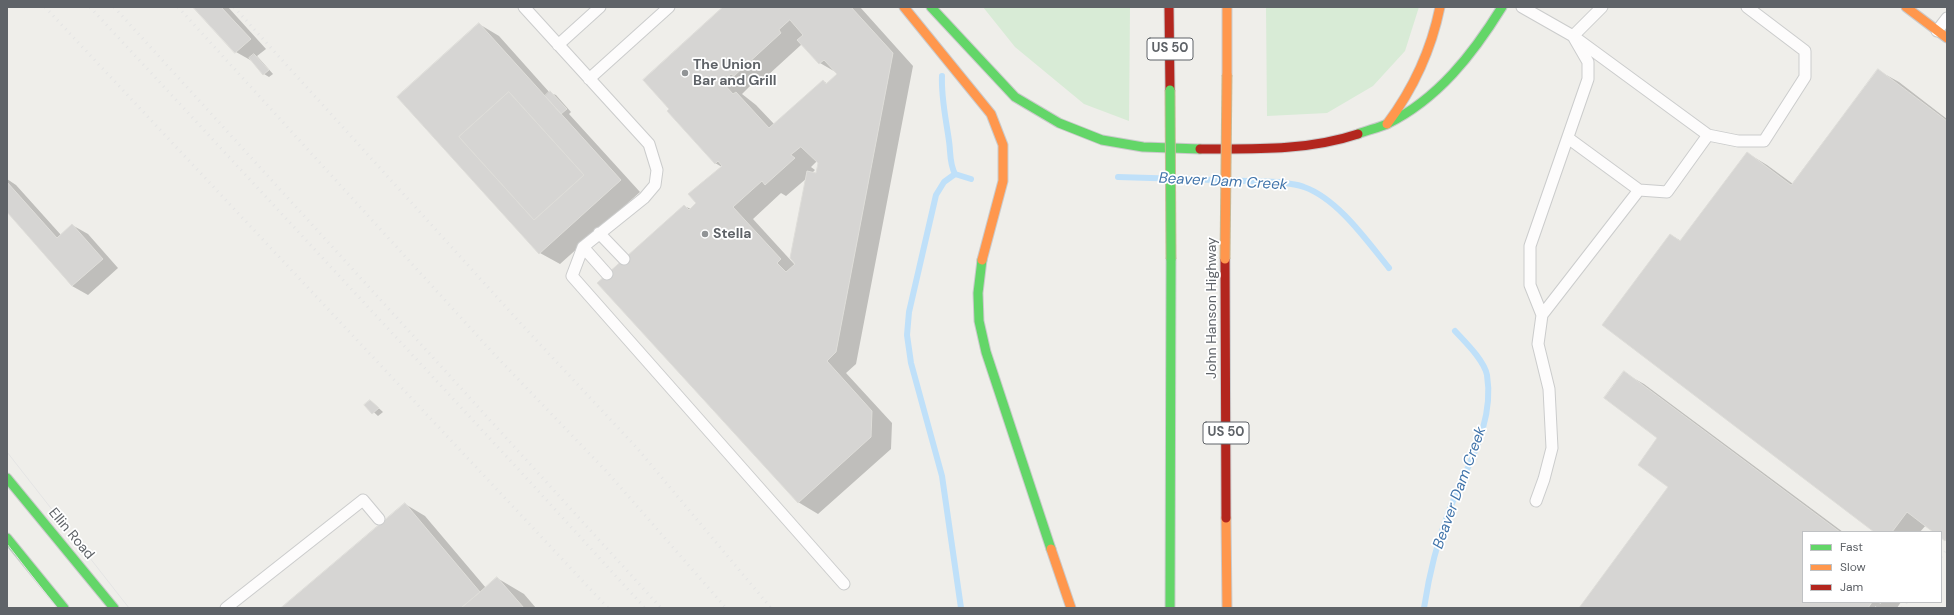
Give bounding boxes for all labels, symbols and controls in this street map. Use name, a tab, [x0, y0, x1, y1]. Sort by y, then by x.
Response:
road number: US 50	[1147, 38, 1193, 60]
place label: The Union Bar and Grill	[693, 57, 776, 90]
marker: The Union Bar and Grill	[680, 68, 690, 78]
water label: Beaver Dam Creek	[1158, 170, 1288, 194]
place label: Stella	[713, 226, 751, 242]
marker: Stella	[700, 229, 710, 239]
street label: John Hanson Highway	[1204, 237, 1220, 379]
road number: US 50	[1203, 422, 1249, 444]
water label: Beaver Dam Creek	[1430, 424, 1490, 552]
street label: Ellin Road	[45, 505, 97, 563]
legend	[1802, 531, 1942, 603]
text: Fast	[1840, 539, 1863, 555]
text: Slow	[1840, 559, 1866, 575]
text: Jam	[1840, 579, 1863, 595]

